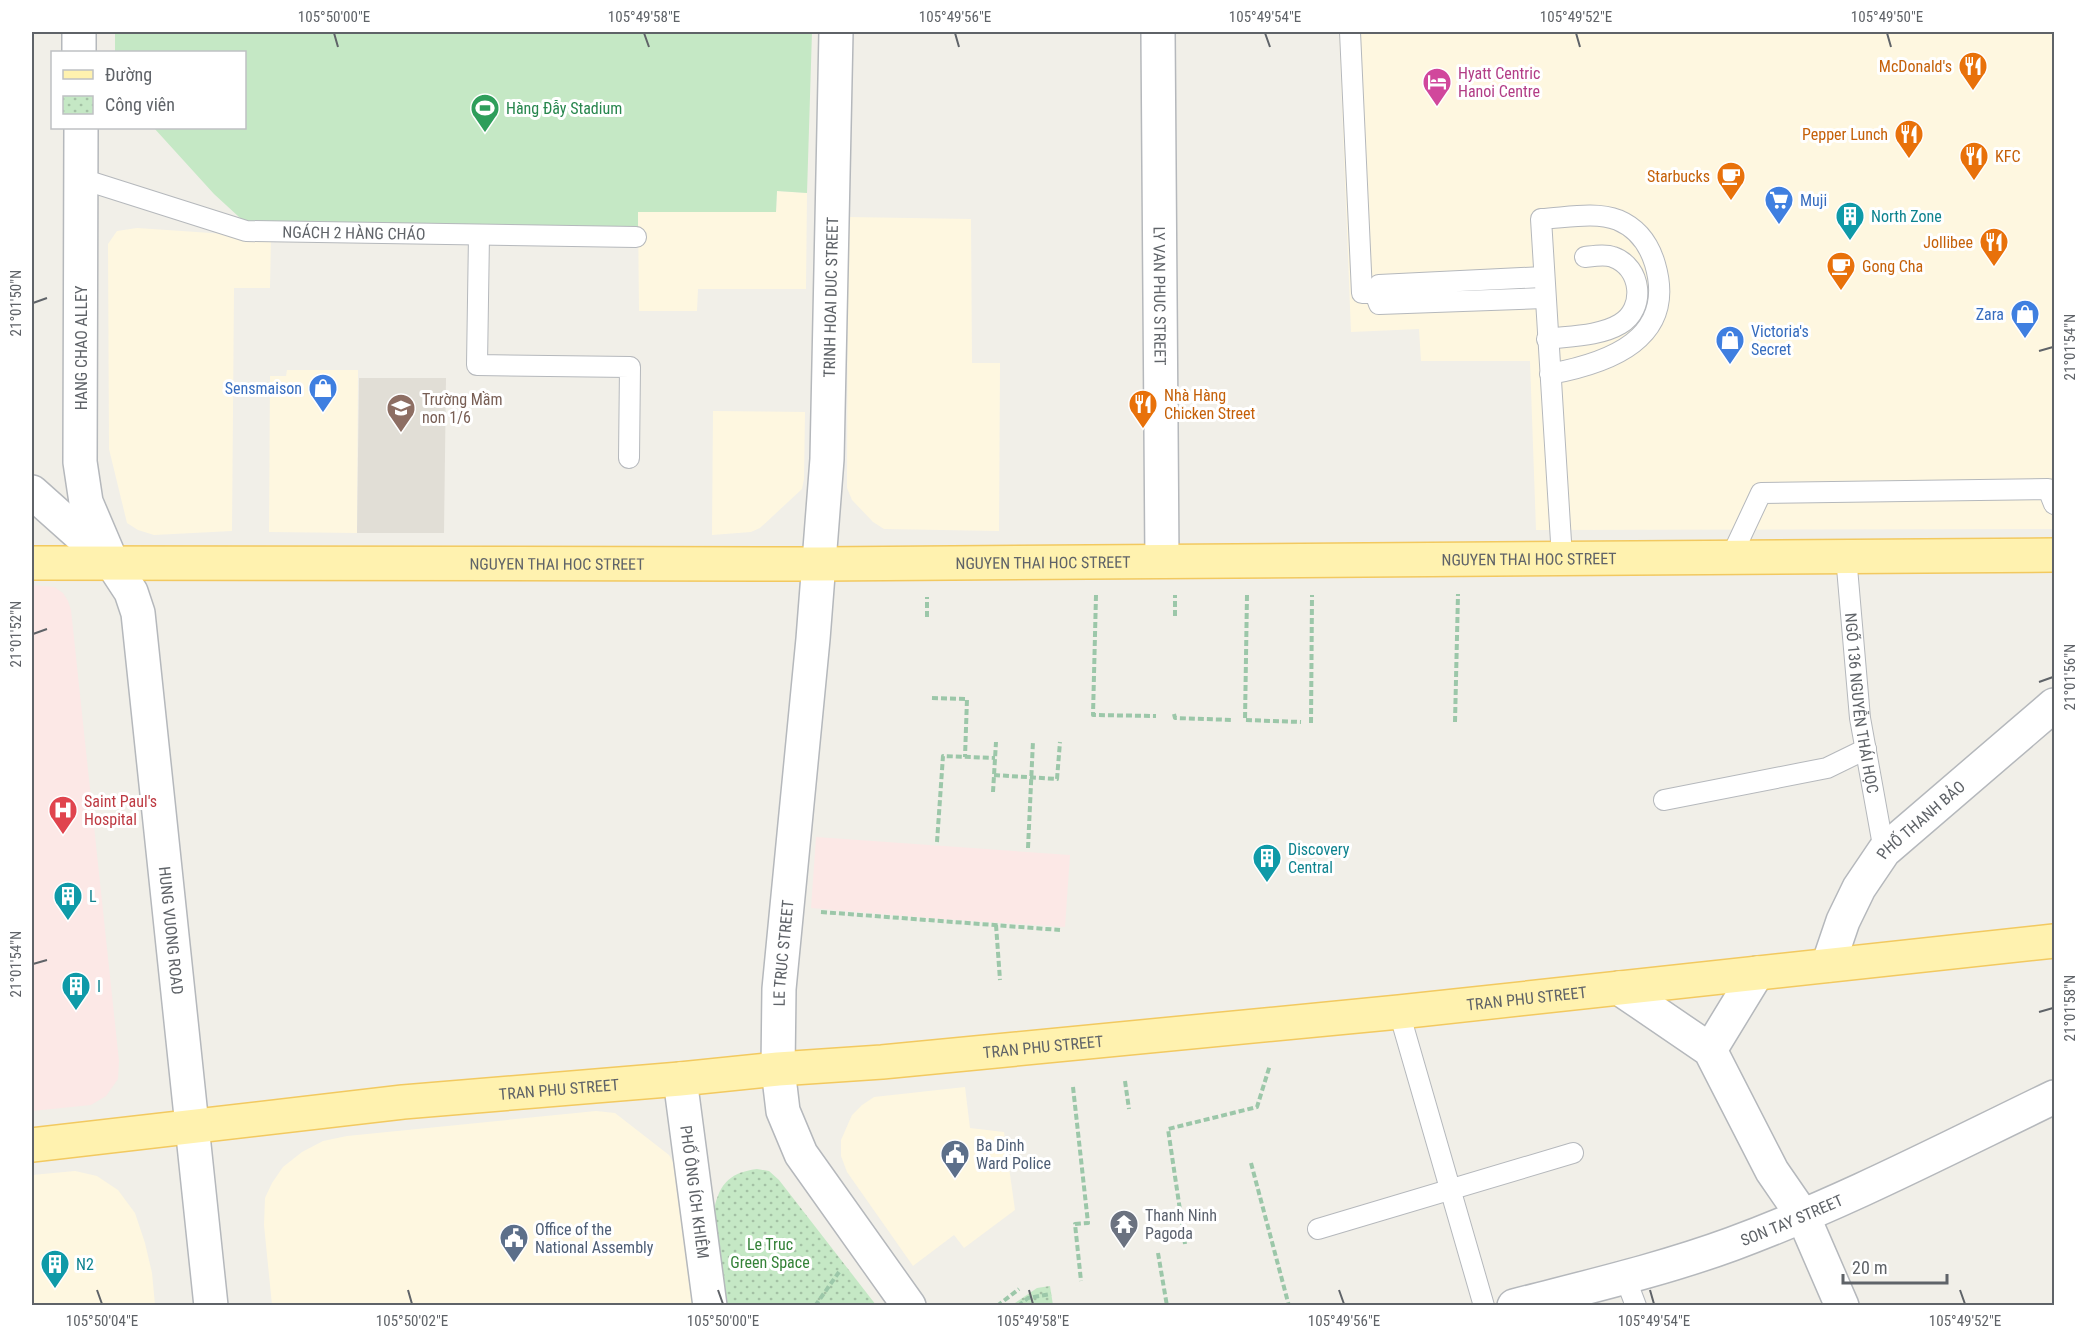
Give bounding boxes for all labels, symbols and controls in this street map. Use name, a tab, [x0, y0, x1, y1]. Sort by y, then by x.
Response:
text: 105°50'00"E	[298, 8, 370, 26]
text: 105°49'58"E	[608, 8, 680, 26]
text: 105°49'56"E	[919, 8, 991, 26]
text: 105°49'54"E	[1229, 8, 1301, 26]
text: 105°49'52"E	[1540, 8, 1612, 26]
text: 105°49'50"E	[1851, 8, 1923, 26]
restaurant icon: McDonald's	[1957, 50, 1989, 92]
legend	[51, 51, 246, 129]
place label: McDonald's	[1879, 57, 1952, 76]
text: Đường	[105, 64, 152, 85]
place label: Hyatt Centric Hanoi Centre	[1458, 64, 1540, 101]
hotel icon: Hyatt Centric Hanoi Centre	[1421, 66, 1453, 108]
sports icon: Hàng Ðẫy Stadium	[469, 92, 501, 134]
text: Công viên	[105, 94, 175, 115]
place label: Hàng Ðẫy Stadium	[506, 99, 622, 118]
restaurant icon: Pepper Lunch	[1893, 118, 1925, 160]
place label: Pepper Lunch	[1802, 125, 1888, 144]
restaurant icon: KFC	[1958, 140, 1990, 182]
place label: KFC	[1995, 147, 2021, 166]
cafe icon: Starbucks	[1715, 160, 1747, 202]
place label: Starbucks	[1647, 167, 1710, 186]
supermarket icon: Muji	[1763, 184, 1795, 226]
place label: Muji	[1800, 191, 1827, 210]
building icon: North Zone	[1834, 200, 1866, 242]
place label: North Zone	[1871, 207, 1942, 226]
street label: TRINH HOAI DUC STREET	[820, 217, 842, 378]
street label: NGÁCH 2 HÀNG CHÁO	[282, 223, 426, 244]
street label: LY VAN PHUC STREET	[1149, 226, 1170, 366]
restaurant icon: Jollibee	[1978, 226, 2010, 268]
place label: Jollibee	[1923, 233, 1973, 252]
cafe icon: Gong Cha	[1825, 250, 1857, 292]
place label: Gong Cha	[1862, 257, 1923, 276]
text: 21°01'50"N	[7, 270, 25, 336]
street label: HANG CHAO ALLEY	[72, 285, 91, 410]
shop icon: Zara	[2009, 298, 2041, 340]
place label: Zara	[1976, 305, 2004, 324]
text: 21°01'54"N	[2061, 314, 2079, 380]
place label: Victoria's Secret	[1751, 322, 1809, 359]
shop icon: Victoria's Secret	[1714, 324, 1746, 366]
shop icon: Sensmaison	[307, 372, 339, 414]
place label: Sensmaison	[225, 379, 302, 398]
place label: Nhà Hàng Chicken Street	[1164, 386, 1256, 423]
restaurant icon: Nhà Hàng Chicken Street	[1127, 388, 1159, 430]
place label: Trường Mầm non 1/6	[422, 390, 503, 427]
school or university icon: Trường Mầm non 1/6	[385, 392, 417, 434]
street label: NGUYEN THAI HOC STREET	[1441, 549, 1617, 569]
street label: NGUYEN THAI HOC STREET	[955, 553, 1131, 573]
street label: NGUYEN THAI HOC STREET	[469, 555, 645, 574]
text: 21°01'52"N	[7, 601, 25, 667]
street label: NGÕ 136 NGUYỄN THÁI HỌC	[1841, 612, 1882, 795]
text: 21°01'56"N	[2061, 644, 2079, 710]
street label: PHỐ THANH BẢO	[1873, 777, 1969, 862]
place label: Saint Paul's Hospital	[84, 792, 157, 829]
hospital icon: Saint Paul's Hospital	[47, 794, 79, 836]
place label: Discovery Central	[1288, 840, 1350, 877]
building icon: Discovery Central	[1251, 842, 1283, 884]
street label: HUNG VUONG ROAD	[155, 865, 187, 996]
building icon: L	[52, 880, 84, 922]
place label: L	[89, 887, 97, 906]
street label: LE TRUC STREET	[770, 899, 798, 1007]
text: 21°01'54"N	[7, 931, 25, 997]
building icon: I	[60, 970, 92, 1012]
text: 21°01'58"N	[2061, 975, 2079, 1041]
place label: I	[97, 977, 101, 996]
street label: TRAN PHU STREET	[1466, 983, 1588, 1015]
street label: TRAN PHU STREET	[982, 1032, 1104, 1062]
street label: TRAN PHU STREET	[498, 1075, 620, 1104]
street label: PHỐ ÔNG ÍCH KHIÊM	[676, 1124, 713, 1260]
place label: Ba Dinh Ward Police	[976, 1136, 1051, 1173]
public building icon: Ba Dinh Ward Police	[939, 1138, 971, 1180]
street label: SON TAY STREET	[1738, 1191, 1846, 1250]
place label: Thanh Ninh Pagoda	[1145, 1206, 1217, 1243]
temple icon: Thanh Ninh Pagoda	[1108, 1208, 1140, 1250]
place label: Office of the National Assembly	[535, 1220, 654, 1257]
public building icon: Office of the National Assembly	[498, 1222, 530, 1264]
park label: Le Truc Green Space	[730, 1235, 810, 1272]
scale bar	[1843, 1247, 1946, 1285]
building icon: N2	[39, 1248, 71, 1290]
place label: N2	[76, 1255, 94, 1274]
text: 20 m	[1852, 1257, 1887, 1278]
text: 105°50'04"E	[66, 1312, 138, 1330]
text: 105°50'02"E	[376, 1312, 448, 1330]
text: 105°50'00"E	[687, 1312, 759, 1330]
text: 105°49'58"E	[997, 1312, 1069, 1330]
text: 105°49'56"E	[1308, 1312, 1380, 1330]
text: 105°49'54"E	[1618, 1312, 1690, 1330]
text: 105°49'52"E	[1929, 1312, 2001, 1330]

